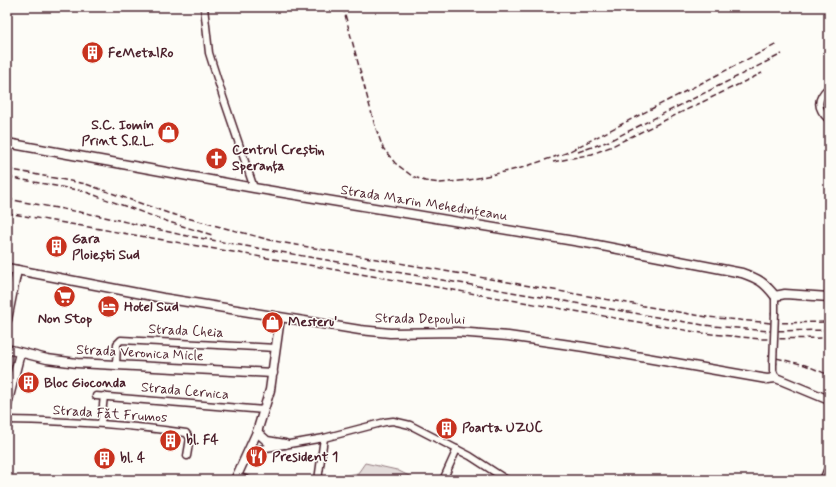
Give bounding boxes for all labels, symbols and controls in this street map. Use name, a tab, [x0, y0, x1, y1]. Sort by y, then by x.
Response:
building icon: FeMetalRo	[80, 40, 106, 66]
place label: FeMetalRo	[108, 44, 174, 62]
place label: S.C. Iomin Print S.R.L.	[81, 116, 154, 150]
shop icon: S.C. Iomin Print S.R.L.	[156, 120, 182, 146]
place label: Centrul Creștin Speranța	[232, 141, 325, 175]
church icon: Centrul Creștin Speranța	[204, 145, 230, 171]
street label: Strada Marin Mehedințeanu	[339, 181, 509, 225]
place label: Gara Ploiești Sud	[72, 230, 140, 264]
building icon: Gara Ploiești Sud	[43, 234, 69, 260]
supermarket icon: Non Stop	[52, 284, 78, 310]
hotel icon: Hotel Sud	[96, 294, 122, 320]
place label: Hotel Sud	[124, 298, 179, 316]
shop icon: Mesteru'	[259, 309, 285, 335]
street label: Strada Depoului	[375, 309, 465, 329]
place label: Non Stop	[38, 310, 92, 328]
place label: Mesteru'	[288, 313, 337, 331]
street label: Strada Cheia	[148, 320, 224, 342]
street label: Strada Veronica Micle	[76, 341, 204, 365]
building icon: Bloc Gioconda	[16, 370, 42, 396]
place label: Bloc Gioconda	[44, 374, 126, 392]
street label: Strada Cernica	[140, 378, 230, 404]
street label: Strada Făt Frumos	[52, 401, 168, 427]
building icon: Poarta UZUC	[433, 415, 459, 441]
place label: Poarta UZUC	[462, 419, 543, 437]
building icon: bl. F4	[158, 427, 184, 453]
place label: bl. F4	[186, 431, 219, 449]
restaurant icon: President 1	[244, 444, 270, 470]
building icon: bl. 4	[92, 445, 118, 471]
place label: President 1	[272, 448, 338, 466]
place label: bl. 4	[120, 449, 146, 467]

